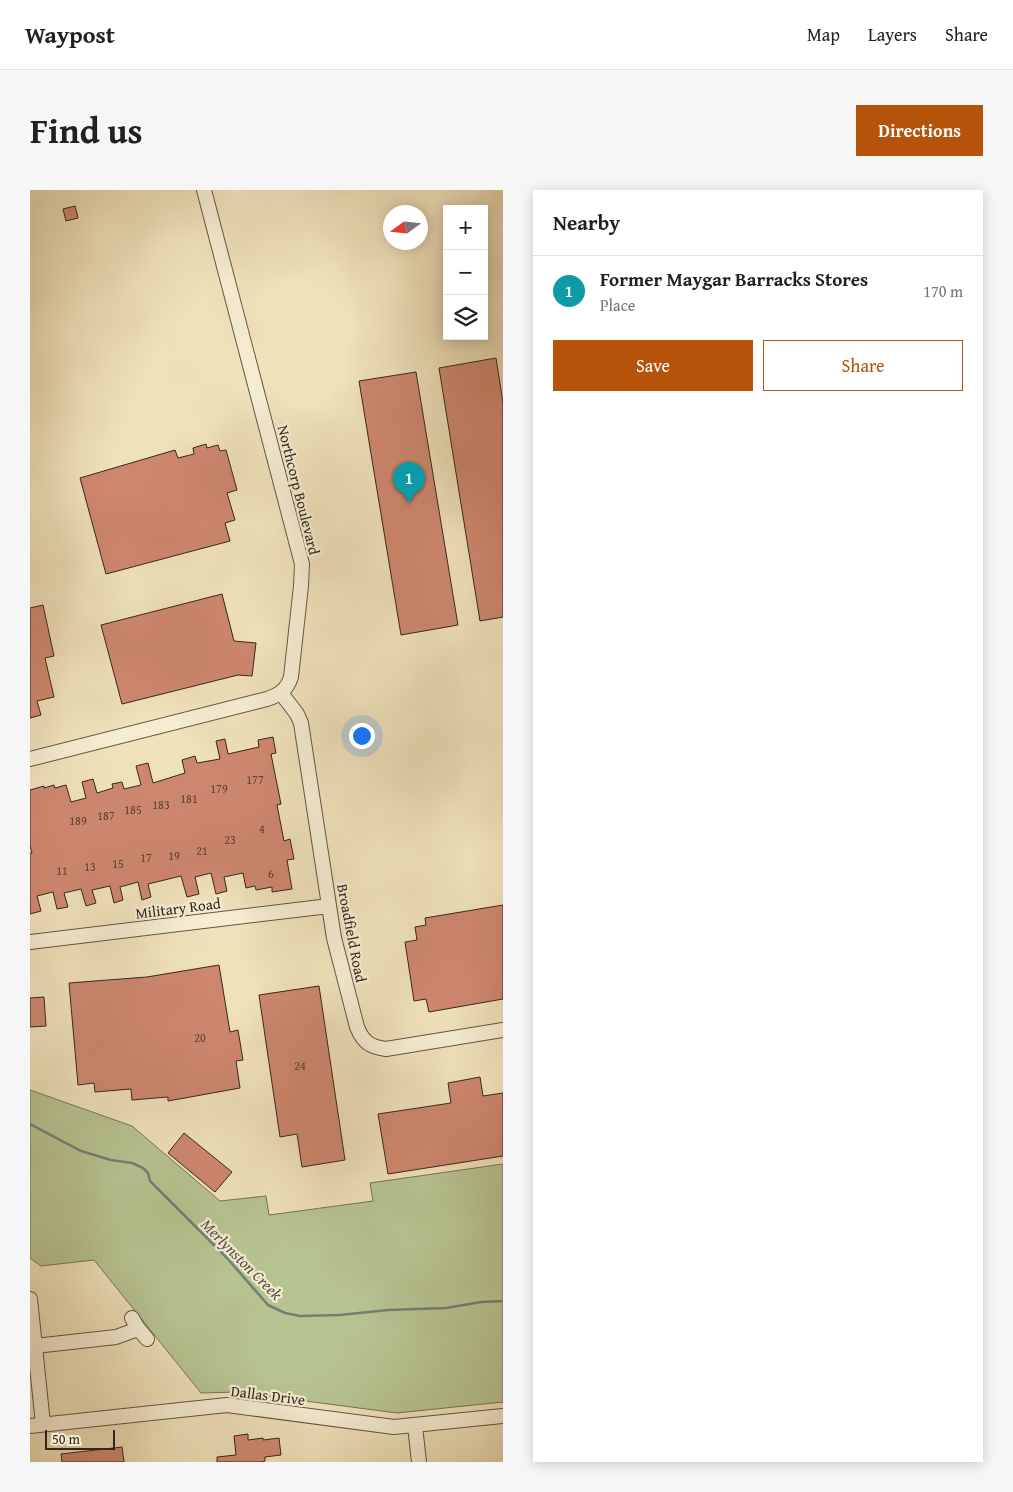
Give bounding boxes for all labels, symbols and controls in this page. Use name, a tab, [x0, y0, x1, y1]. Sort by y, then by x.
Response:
text: Waypost	[25, 17, 115, 52]
text: Map	[807, 21, 840, 48]
text: Layers	[868, 21, 917, 48]
text: Share	[945, 21, 988, 48]
text: Find us	[30, 105, 143, 156]
button: Directions	[856, 105, 983, 156]
north arrow	[383, 205, 428, 250]
map controls	[443, 205, 488, 340]
button: +	[443, 205, 488, 250]
text: Nearby	[553, 207, 620, 238]
button: −	[443, 250, 488, 295]
text: Former Maygar Barracks Stores	[600, 265, 868, 293]
text: 1	[565, 279, 573, 303]
text: 170 m	[923, 279, 963, 303]
text: Place	[600, 293, 635, 317]
button: layers	[443, 295, 488, 340]
button: Save	[553, 340, 753, 391]
button: Share	[763, 340, 963, 391]
street label: Northcorp Boulevard	[273, 423, 325, 557]
pin: 1	[393, 462, 425, 503]
your location	[349, 723, 375, 749]
house number: 177	[246, 771, 264, 788]
house number: 179	[210, 780, 228, 797]
house number: 181	[180, 790, 198, 807]
house number: 183	[152, 796, 170, 813]
house number: 185	[124, 801, 142, 818]
house number: 187	[97, 807, 115, 824]
house number: 189	[69, 812, 87, 829]
house number: 4	[259, 820, 265, 837]
house number: 23	[224, 831, 236, 848]
house number: 21	[196, 842, 208, 859]
house number: 19	[168, 847, 180, 864]
house number: 17	[140, 849, 152, 866]
house number: 15	[112, 855, 124, 872]
house number: 13	[84, 858, 96, 875]
house number: 11	[56, 862, 68, 879]
house number: 6	[268, 865, 274, 882]
street label: Broadfield Road	[332, 882, 372, 984]
street label: Military Road	[134, 892, 222, 924]
house number: 20	[194, 1029, 206, 1046]
house number: 24	[294, 1057, 306, 1074]
water label: Merlynston Creek	[196, 1213, 289, 1306]
street label: Dallas Drive	[230, 1380, 306, 1410]
scale bar	[45, 1427, 115, 1450]
text: 50 m	[52, 1429, 80, 1449]

